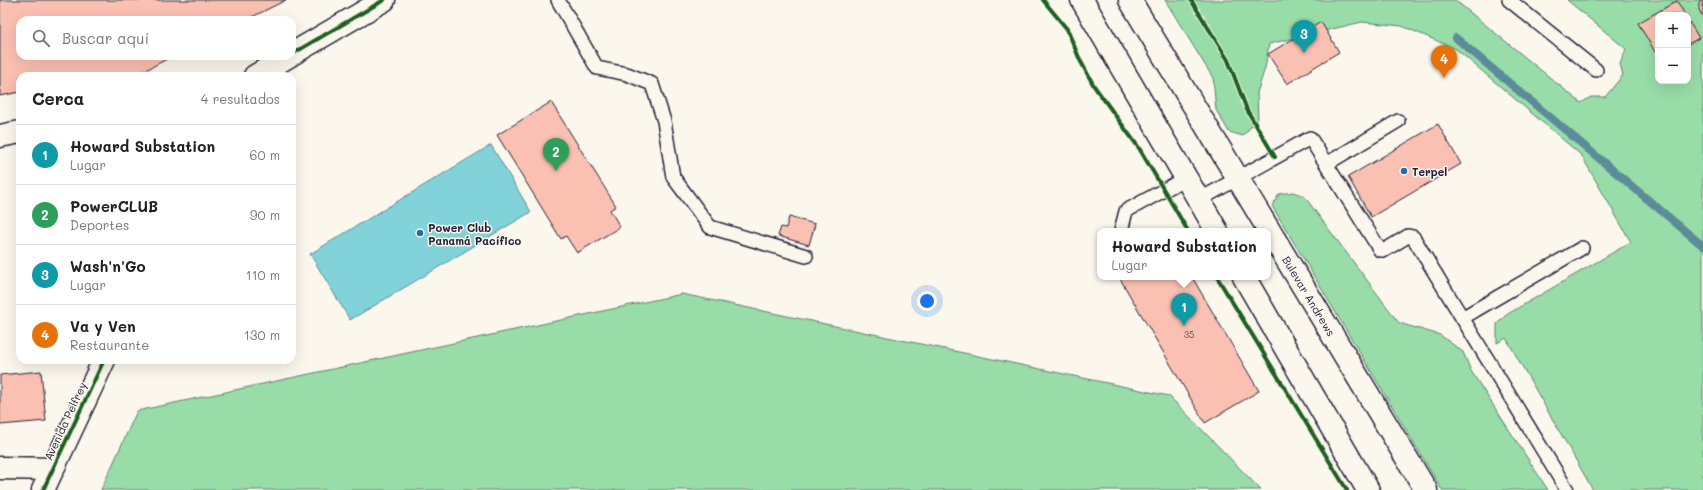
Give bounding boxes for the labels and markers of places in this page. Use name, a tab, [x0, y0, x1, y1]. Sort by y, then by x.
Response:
pin: 3	[1291, 20, 1317, 53]
pin: 4	[1431, 45, 1457, 78]
pin: 2	[543, 138, 569, 171]
place label: Terpel	[1412, 164, 1447, 179]
marker: Terpel	[1399, 166, 1409, 176]
place label: Power Club Panamá Pacífico	[428, 220, 521, 248]
marker: Power Club Panamá Pacífico	[415, 228, 425, 238]
pin: 1	[1171, 293, 1197, 326]

